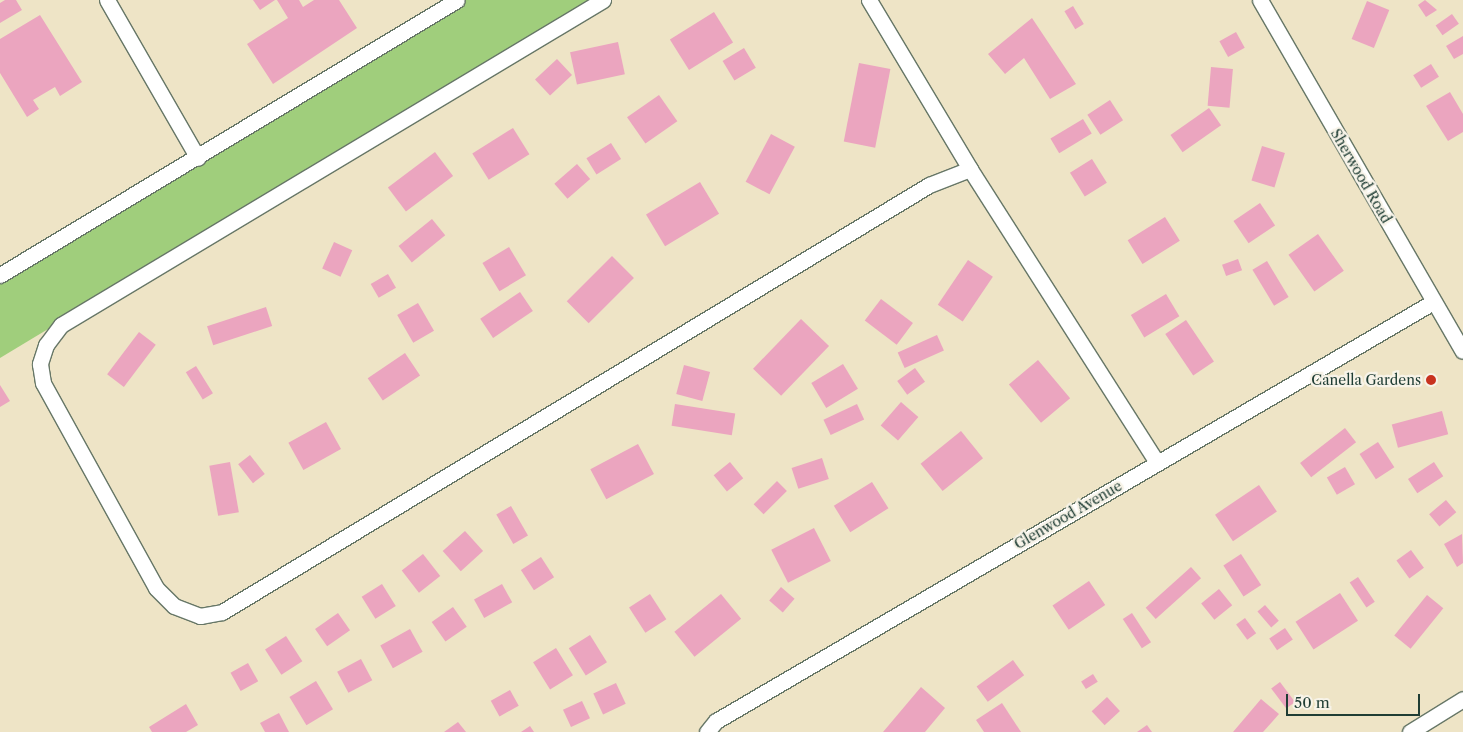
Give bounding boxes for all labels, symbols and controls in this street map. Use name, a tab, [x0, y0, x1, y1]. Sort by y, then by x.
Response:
street label: Sherwood Road	[1327, 126, 1395, 226]
place label: Canella Gardens	[1311, 372, 1421, 388]
marker: Canella Gardens	[1425, 374, 1437, 386]
street label: Glenwood Avenue	[1011, 477, 1125, 553]
scale bar	[1288, 684, 1422, 716]
text: 50 m	[1294, 693, 1330, 712]

